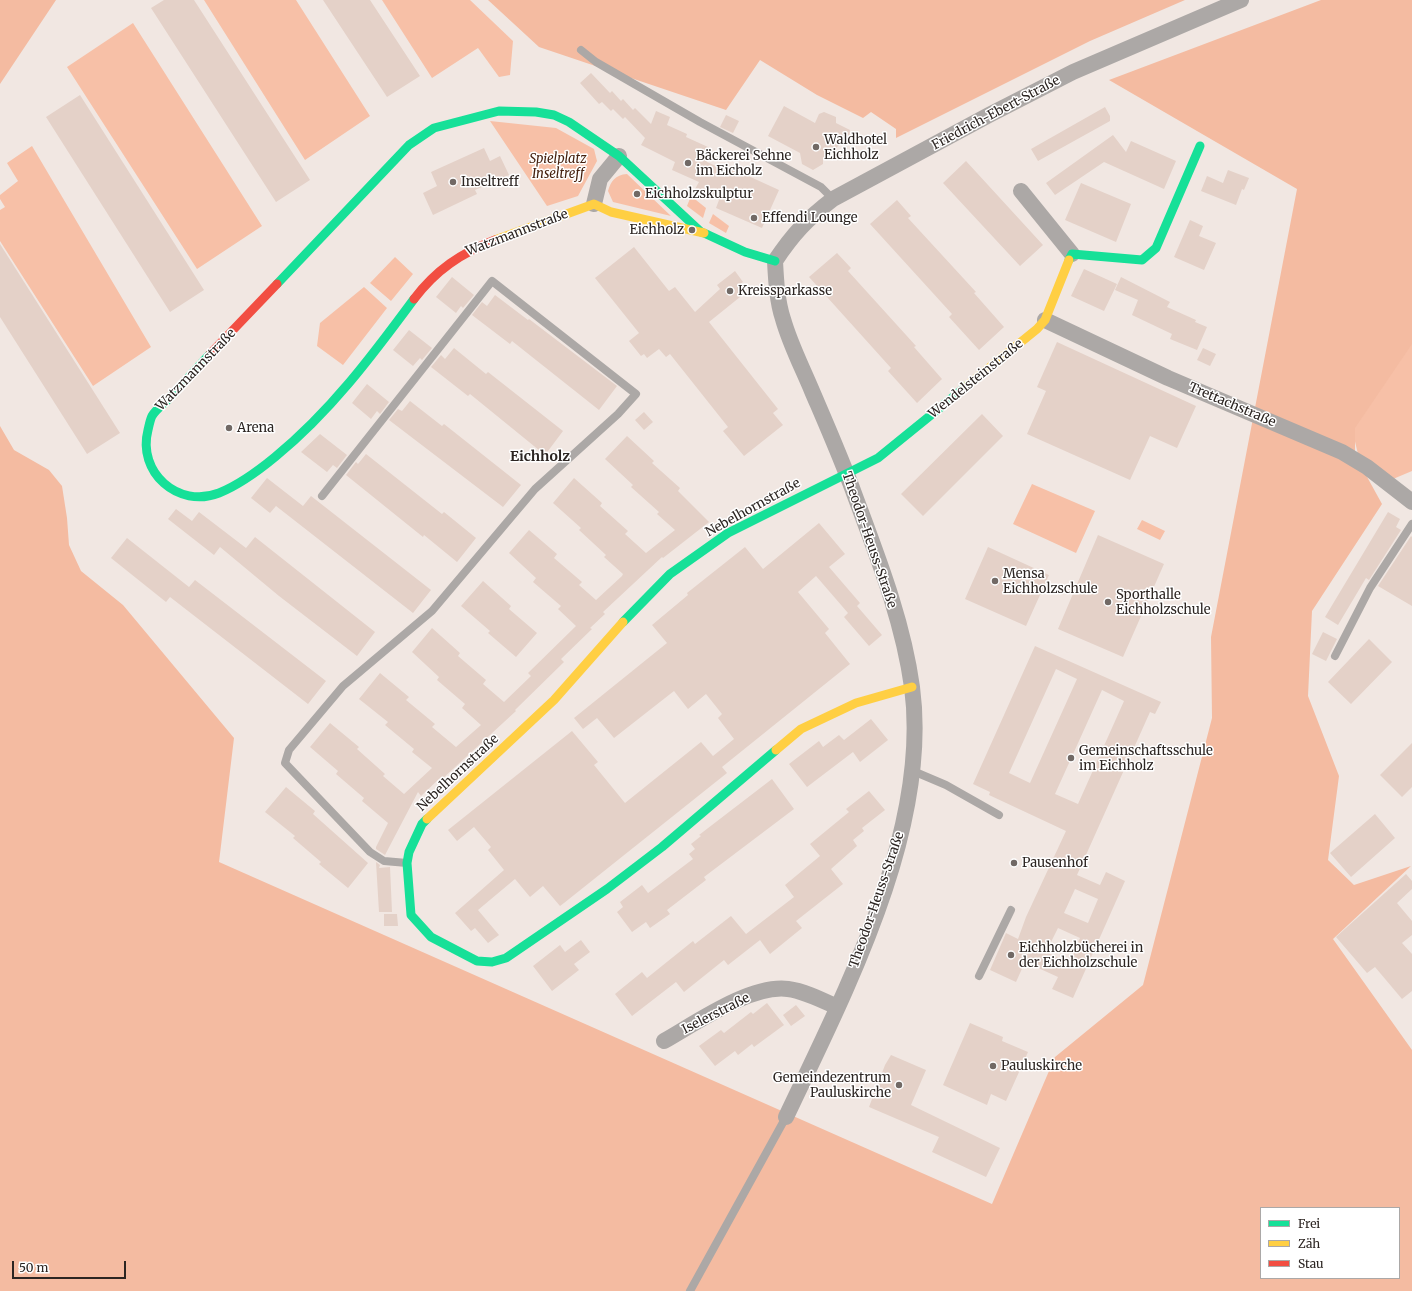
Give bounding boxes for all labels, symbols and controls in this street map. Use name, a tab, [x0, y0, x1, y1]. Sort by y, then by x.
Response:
street label: Friedrich-Ebert-Straße	[929, 73, 1063, 153]
place label: Waldhotel Eichholz	[824, 132, 887, 163]
marker: Waldhotel Eichholz	[811, 142, 821, 152]
place label: Bäckerei Sehne im Eicholz	[696, 148, 791, 179]
park label: Spielplatz Inseltreff	[529, 151, 587, 182]
marker: Bäckerei Sehne im Eicholz	[683, 158, 693, 168]
place label: Inseltreff	[461, 174, 519, 190]
marker: Inseltreff	[448, 177, 458, 187]
place label: Eichholzskulptur	[645, 186, 753, 202]
marker: Eichholzskulptur	[632, 189, 642, 199]
street label: Watzmannstraße	[464, 206, 570, 260]
place label: Effendi Lounge	[762, 210, 858, 226]
marker: Effendi Lounge	[749, 213, 759, 223]
place label: Eichholz	[630, 222, 684, 238]
marker: Eichholz	[687, 225, 697, 235]
place label: Kreissparkasse	[738, 283, 832, 299]
marker: Kreissparkasse	[725, 286, 735, 296]
street label: Watzmannstraße	[153, 326, 239, 414]
street label: Wendelsteinstraße	[926, 336, 1026, 422]
street label: Trettachstraße	[1186, 380, 1278, 430]
place label: Arena	[237, 420, 274, 436]
marker: Arena	[224, 423, 234, 433]
district label: Eichholz	[510, 449, 570, 465]
street label: Theodor-Heuss-Straße	[838, 470, 900, 610]
street label: Nebelhornstraße	[703, 476, 803, 540]
place label: Mensa Eichholzschule	[1003, 566, 1098, 597]
marker: Mensa Eichholzschule	[990, 576, 1000, 586]
place label: Sporthalle Eichholzschule	[1116, 587, 1211, 618]
marker: Sporthalle Eichholzschule	[1103, 597, 1113, 607]
street label: Nebelhornstraße	[414, 731, 502, 815]
place label: Gemeinschaftsschule im Eichholz	[1079, 743, 1213, 774]
marker: Gemeinschaftsschule im Eichholz	[1066, 753, 1076, 763]
street label: Theodor-Heuss-Straße	[846, 830, 908, 970]
place label: Pausenhof	[1022, 855, 1088, 871]
marker: Pausenhof	[1009, 858, 1019, 868]
place label: Eichholzbücherei in der Eichholzschule	[1019, 940, 1143, 971]
marker: Eichholzbücherei in der Eichholzschule	[1006, 950, 1016, 960]
street label: Iselerstraße	[680, 990, 752, 1038]
place label: Pauluskirche	[1001, 1058, 1082, 1074]
marker: Pauluskirche	[988, 1061, 998, 1071]
place label: Gemeindezentrum Pauluskirche	[773, 1070, 891, 1101]
marker: Gemeindezentrum Pauluskirche	[894, 1080, 904, 1090]
legend	[1260, 1207, 1400, 1279]
text: Frei	[1298, 1216, 1320, 1231]
text: Zäh	[1298, 1236, 1320, 1251]
scale bar	[14, 1253, 128, 1279]
text: Stau	[1298, 1256, 1324, 1271]
text: 50 m	[19, 1260, 48, 1275]

